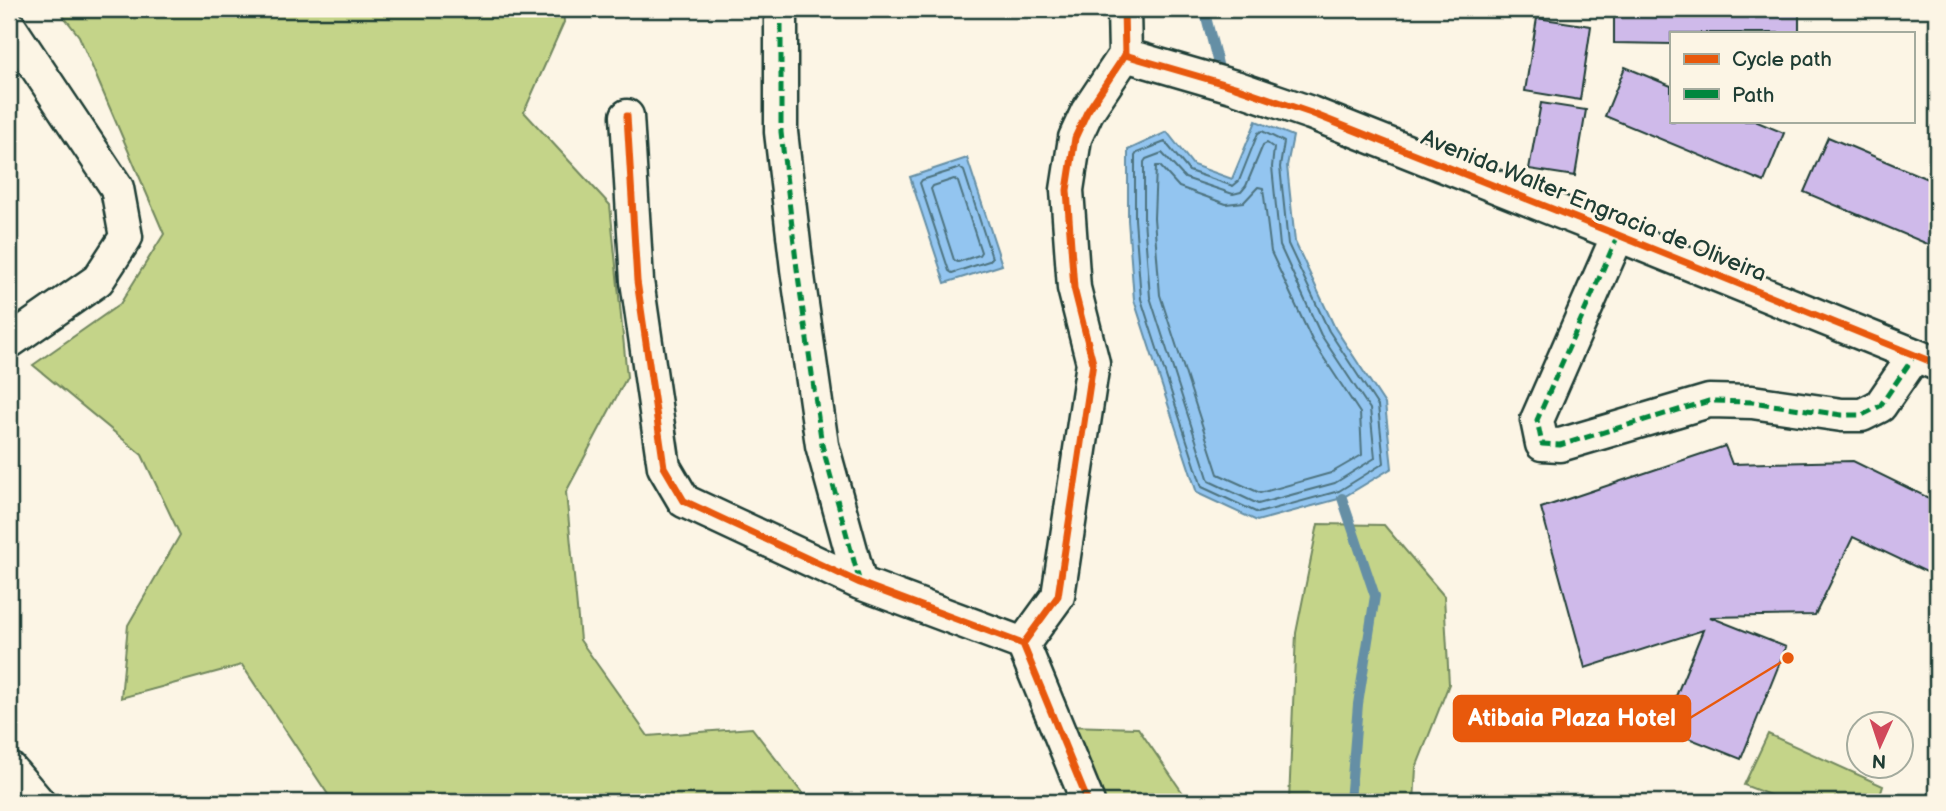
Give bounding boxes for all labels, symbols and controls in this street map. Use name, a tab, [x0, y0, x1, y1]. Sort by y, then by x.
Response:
legend	[1670, 32, 1914, 122]
text: Cycle path	[1732, 47, 1832, 72]
text: Path	[1732, 83, 1774, 108]
street label: Avenida Walter Engracia de Oliveira	[1417, 124, 1770, 288]
callout: Atibaia Plaza Hotel	[1454, 696, 1690, 741]
text: Atibaia Plaza Hotel	[1467, 704, 1676, 733]
north arrow	[1844, 710, 1914, 780]
text: N	[1871, 749, 1887, 772]

